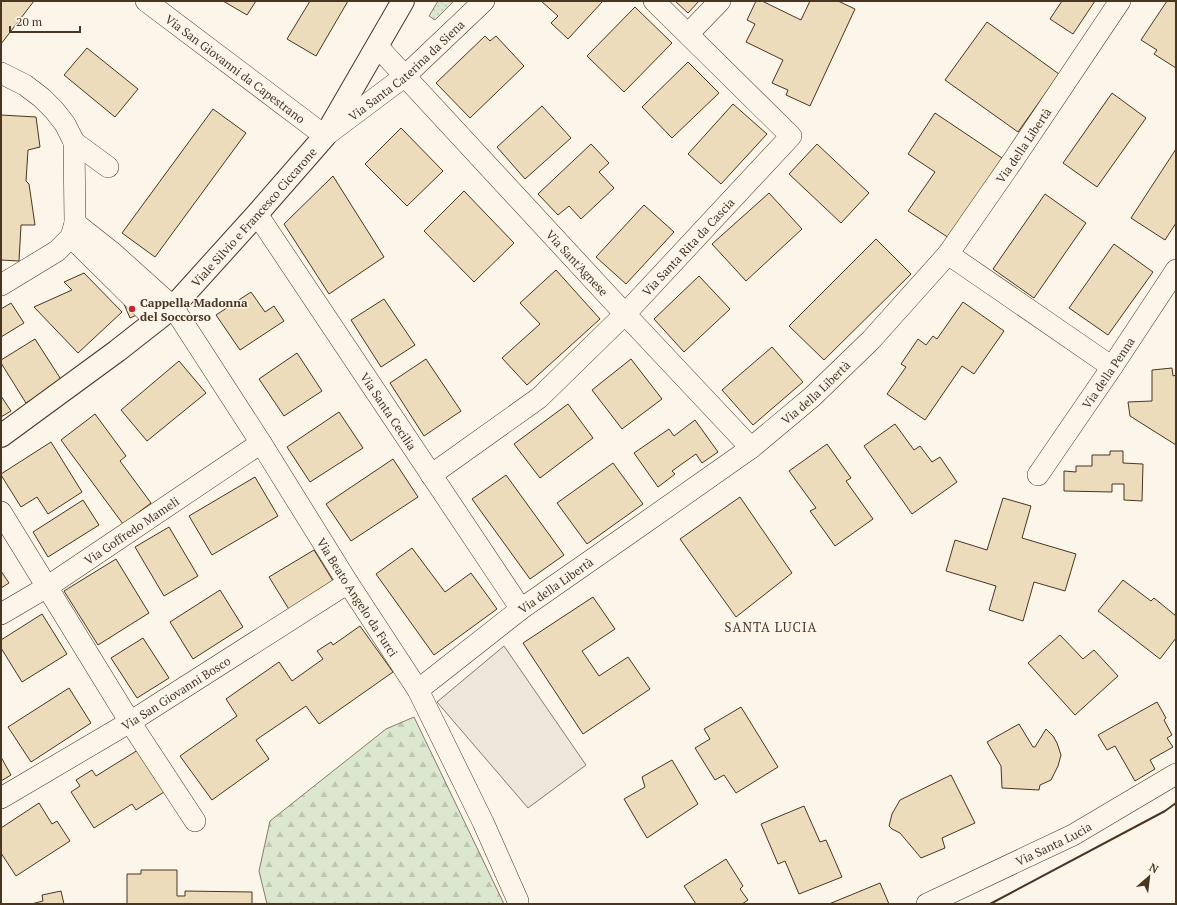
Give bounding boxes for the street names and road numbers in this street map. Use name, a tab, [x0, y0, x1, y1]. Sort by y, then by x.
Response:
street label: Via San Giovanni da Capestrano	[163, 11, 309, 126]
street label: Via Santa Caterina da Siena	[345, 16, 467, 123]
street label: Via della Libertà	[992, 105, 1054, 186]
street label: Viale Silvio e Francesco Ciccarone	[188, 144, 319, 289]
street label: Via Santa Rita da Cascia	[639, 194, 737, 299]
street label: Via Sant'Agnese	[543, 226, 612, 299]
street label: Via della Penna	[1078, 334, 1137, 411]
street label: Via della Libertà	[778, 357, 853, 427]
street label: Via Santa Cecilia	[357, 369, 420, 453]
street label: Via Goffredo Mameli	[81, 493, 182, 567]
street label: Via Beato Angelo da Furci	[314, 535, 402, 659]
street label: Via della Libertà	[515, 554, 596, 616]
street label: Via San Giovanni Bosco	[119, 652, 233, 733]
street label: Via Santa Lucia	[1013, 818, 1094, 869]

